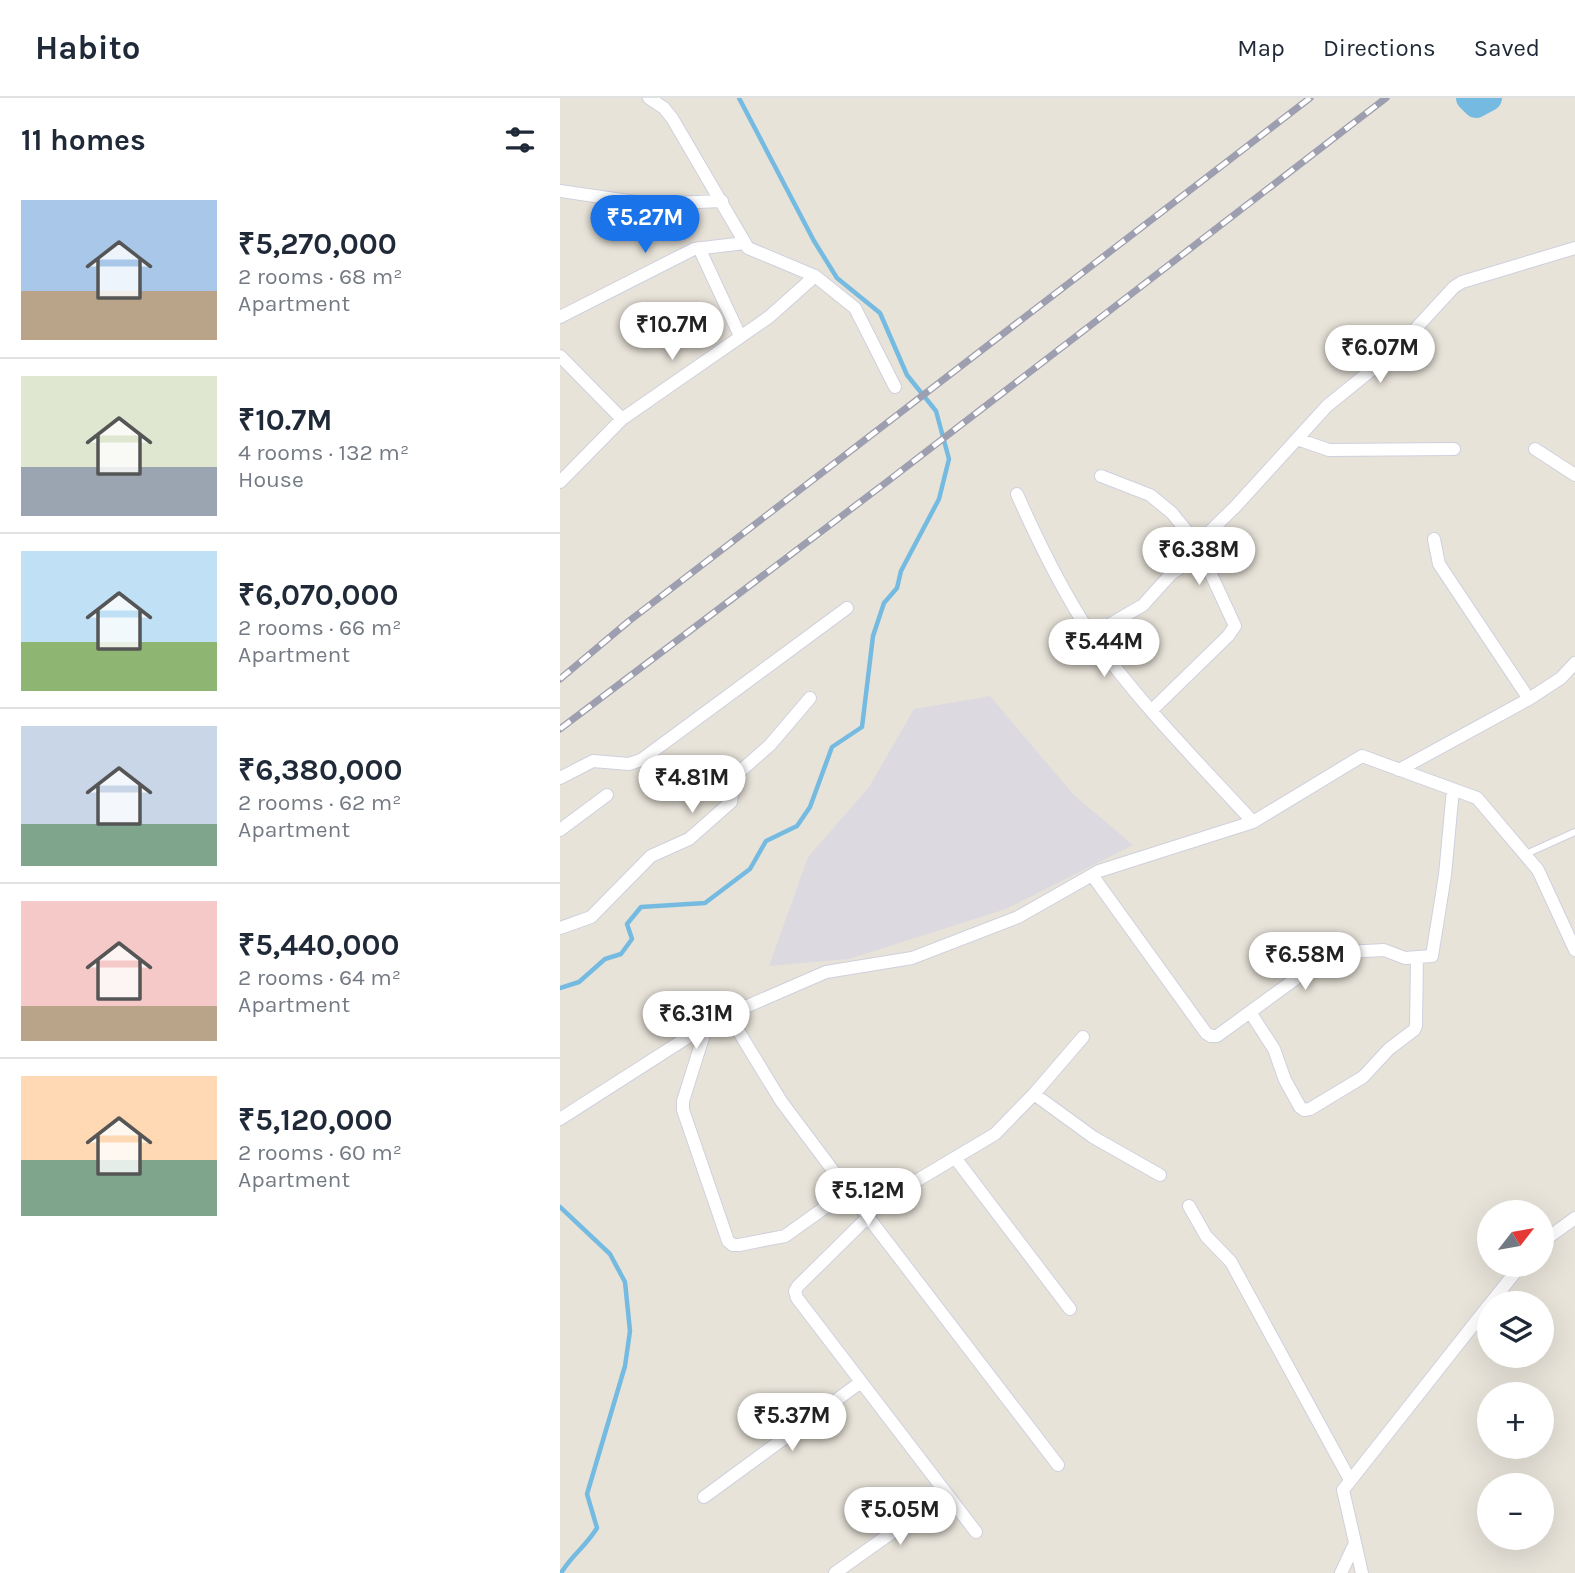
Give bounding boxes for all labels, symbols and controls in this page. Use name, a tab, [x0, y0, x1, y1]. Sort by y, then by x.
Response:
text: Habito	[35, 29, 140, 67]
text: Map	[1237, 34, 1285, 62]
text: Directions	[1323, 34, 1436, 62]
text: Saved	[1474, 34, 1540, 62]
icon: filters	[501, 121, 539, 159]
text: 11 homes	[21, 122, 146, 158]
pin: ₹5.27M	[588, 195, 702, 255]
text: ₹5.27M	[607, 204, 683, 231]
text: ₹5,270,000	[238, 226, 397, 262]
icon: home	[77, 228, 161, 312]
text: 2 rooms · 68 m²	[238, 263, 402, 290]
text: Apartment	[238, 290, 350, 317]
pin: ₹10.7M	[615, 302, 729, 362]
text: ₹10.7M	[636, 311, 708, 338]
pin: ₹6.07M	[1323, 326, 1437, 385]
text: ₹6.07M	[1341, 334, 1419, 361]
text: ₹10.7M	[238, 402, 332, 438]
icon: home	[77, 404, 161, 488]
text: 4 rooms · 132 m²	[238, 439, 409, 466]
text: House	[238, 466, 304, 493]
pin: ₹6.38M	[1142, 528, 1256, 587]
text: ₹6.38M	[1158, 536, 1240, 563]
text: ₹6,070,000	[238, 577, 398, 613]
icon: home	[77, 579, 161, 663]
text: 2 rooms · 66 m²	[238, 614, 401, 641]
pin: ₹5.44M	[1047, 620, 1161, 679]
text: ₹5.44M	[1065, 628, 1143, 655]
text: Apartment	[238, 641, 350, 668]
text: ₹6,380,000	[238, 752, 403, 788]
icon: home	[77, 754, 161, 838]
pin: ₹4.81M	[635, 756, 749, 815]
text: ₹4.81M	[655, 764, 729, 791]
text: 2 rooms · 62 m²	[238, 789, 402, 816]
text: Apartment	[238, 816, 350, 843]
text: ₹5,440,000	[238, 927, 399, 963]
icon: home	[77, 929, 161, 1013]
pin: ₹6.58M	[1248, 932, 1362, 992]
text: ₹6.58M	[1265, 941, 1345, 968]
text: 2 rooms · 64 m²	[238, 964, 401, 991]
text: Apartment	[238, 991, 350, 1018]
pin: ₹6.31M	[639, 992, 753, 1051]
text: ₹6.31M	[659, 1000, 733, 1027]
text: ₹5,120,000	[238, 1102, 393, 1138]
icon: home	[77, 1104, 161, 1188]
text: 2 rooms · 60 m²	[238, 1139, 402, 1166]
text: Apartment	[238, 1166, 350, 1193]
pin: ₹5.12M	[811, 1168, 925, 1228]
text: ₹5.12M	[831, 1177, 905, 1204]
north arrow	[1477, 1200, 1554, 1278]
map controls	[1477, 1200, 1554, 1550]
button: layers	[1477, 1291, 1554, 1368]
button: +	[1477, 1382, 1554, 1459]
pin: ₹5.37M	[735, 1394, 849, 1453]
text: ₹5.37M	[753, 1402, 831, 1429]
button: −	[1477, 1473, 1554, 1550]
pin: ₹5.05M	[843, 1488, 957, 1547]
text: ₹5.05M	[860, 1496, 940, 1523]

